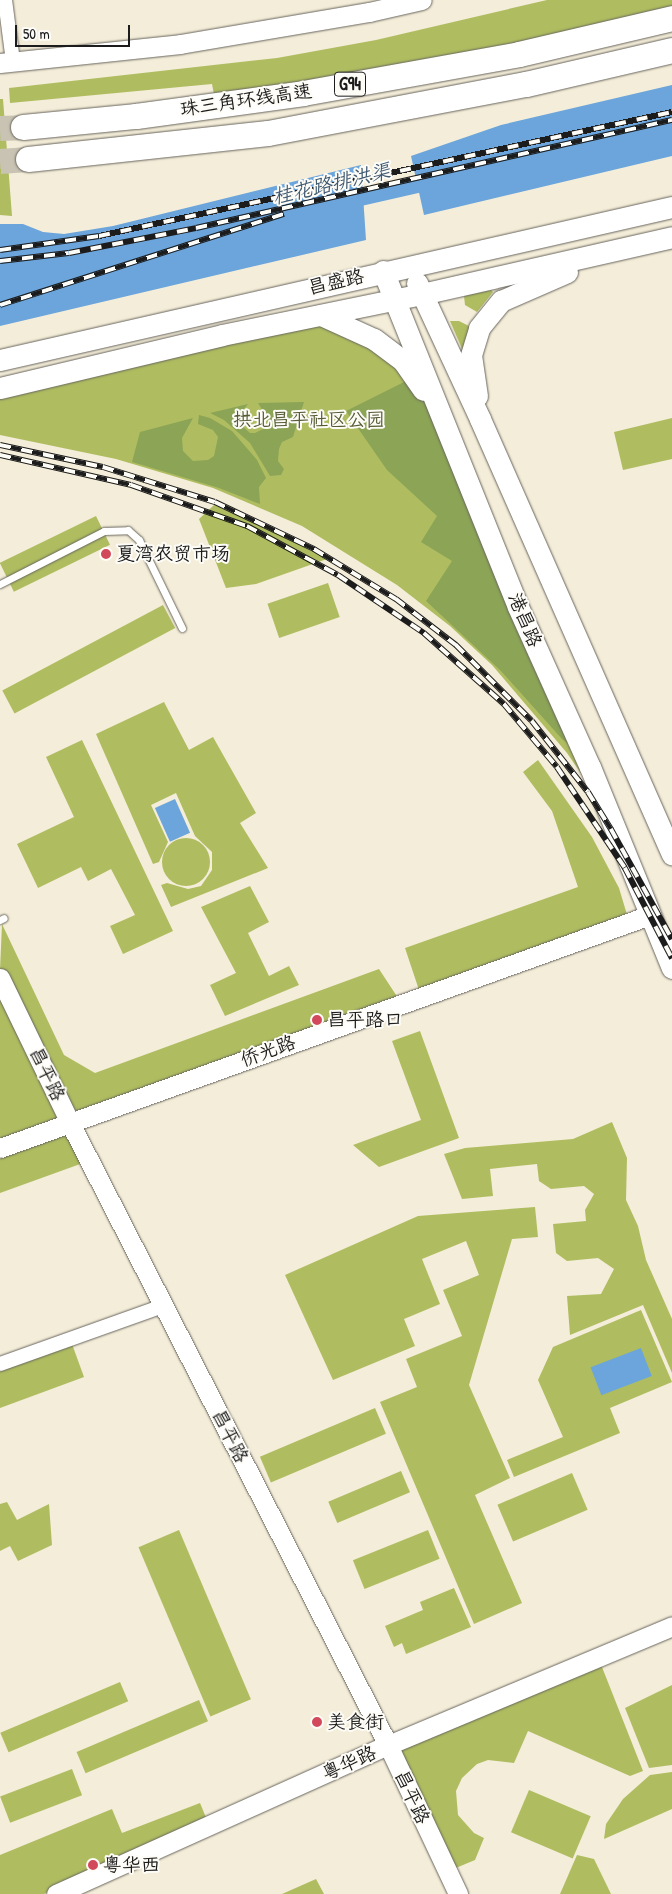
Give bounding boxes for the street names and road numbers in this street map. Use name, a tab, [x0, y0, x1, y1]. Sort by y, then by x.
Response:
road number: G94	[334, 68, 366, 100]
street label: 珠三角环线高速	[179, 79, 313, 121]
street label: 昌盛路	[306, 264, 366, 300]
street label: 港昌路	[503, 589, 547, 651]
street label: 侨光路	[237, 1031, 299, 1071]
street label: 昌平路	[24, 1043, 70, 1105]
street label: 昌平路	[207, 1405, 253, 1467]
street label: 粤华路	[318, 1741, 380, 1785]
street label: 昌平路	[390, 1766, 434, 1828]

